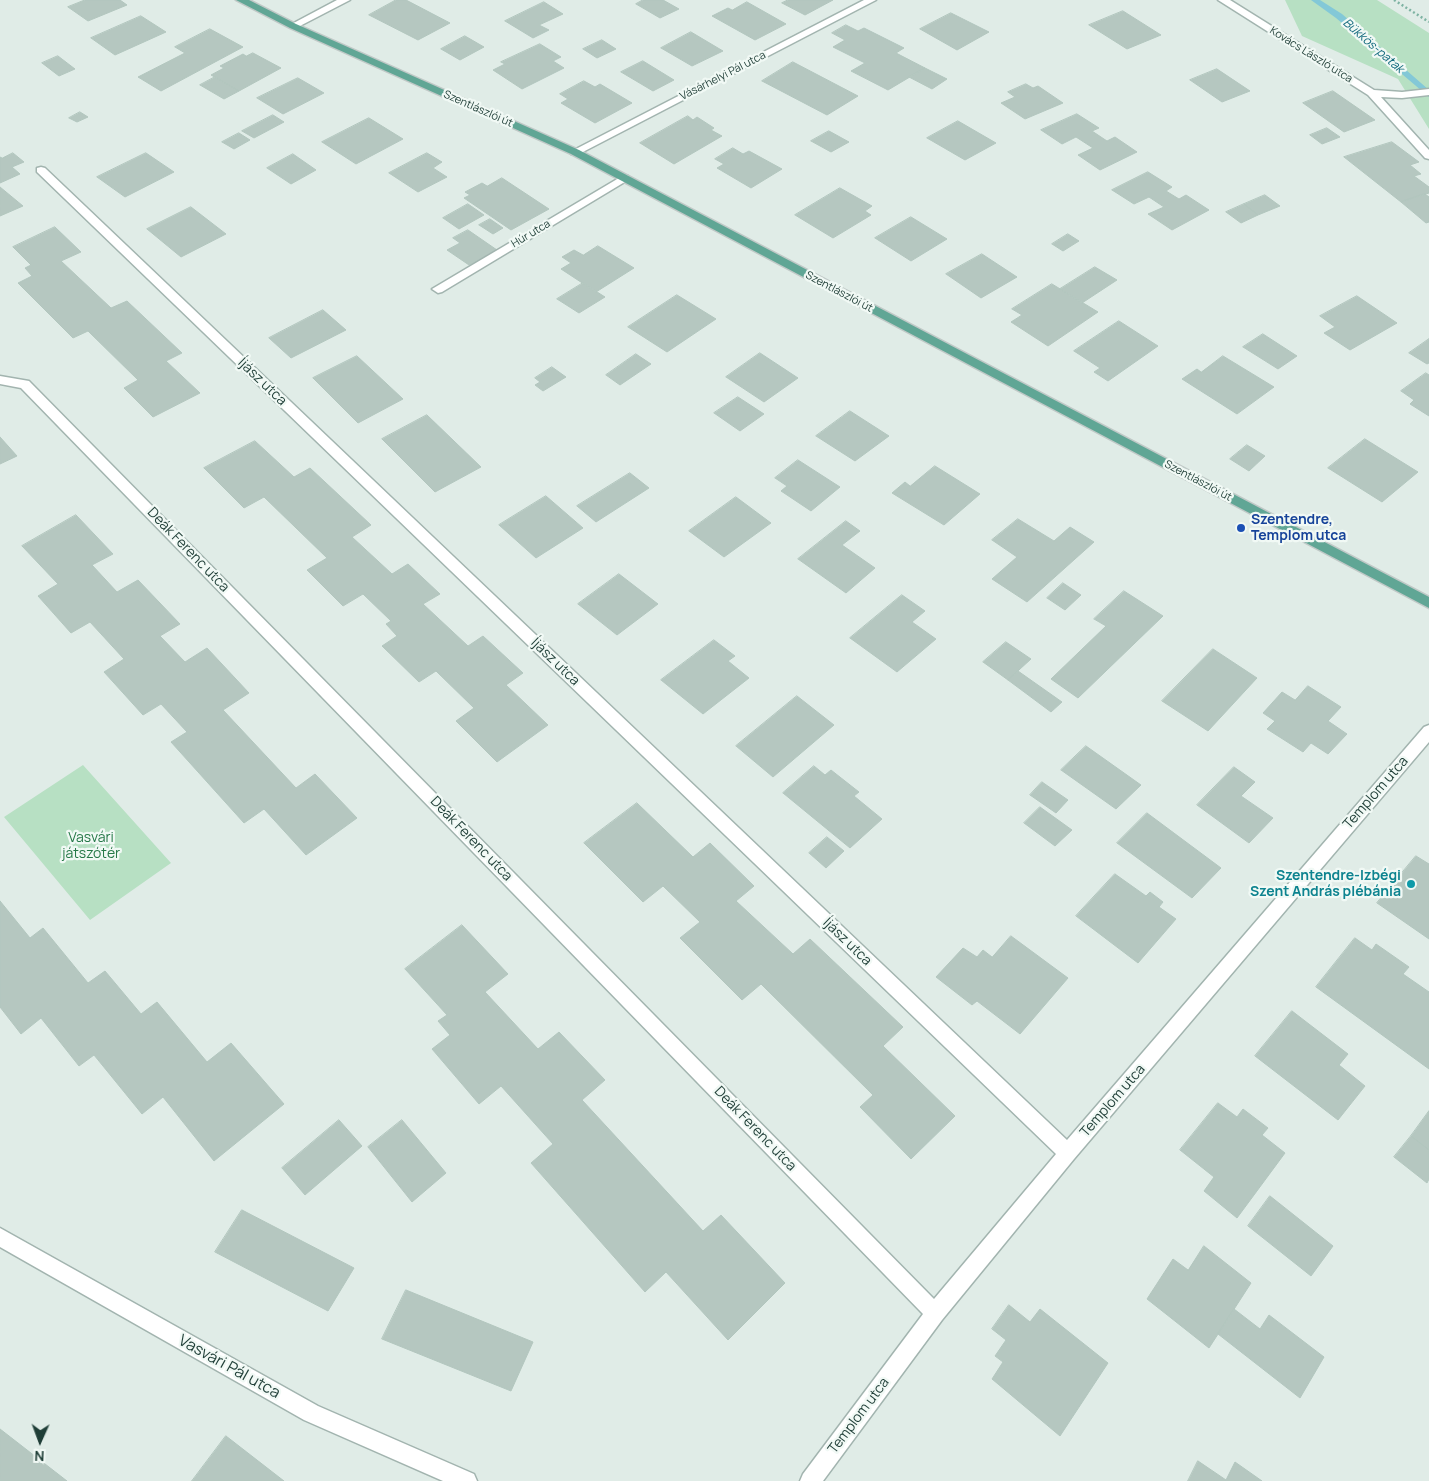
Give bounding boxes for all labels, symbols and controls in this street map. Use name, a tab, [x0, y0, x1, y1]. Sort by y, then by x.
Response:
water label: Bükkös-patak	[1340, 16, 1406, 76]
street label: Kovács László utca	[1267, 24, 1355, 86]
street label: Vásárhelyi Pál utca	[678, 49, 768, 103]
street label: Szentlászlói út	[441, 88, 515, 130]
street label: Húr utca	[509, 217, 553, 251]
street label: Szentlászlói út	[803, 269, 875, 315]
street label: Íjász utca	[234, 355, 290, 409]
street label: Szentlászlói út	[1162, 458, 1234, 504]
street label: Deák Ferenc utca	[143, 504, 233, 596]
place label: Szentendre, Templom utca	[1251, 512, 1346, 544]
marker: Szentendre, Templom utca	[1235, 522, 1247, 534]
street label: Íjász utca	[527, 635, 583, 689]
street label: Templom utca	[1340, 753, 1412, 833]
street label: Deák Ferenc utca	[426, 793, 516, 885]
park label: Vasvári játszótér	[62, 830, 120, 862]
place label: Szentendre-Izbégi Szent András plébánia	[1250, 868, 1401, 900]
marker: Szentendre-Izbégi Szent András plébánia	[1405, 878, 1417, 890]
street label: Íjász utca	[819, 915, 875, 969]
street label: Templom utca	[1077, 1061, 1149, 1141]
street label: Deák Ferenc utca	[710, 1083, 800, 1175]
street label: Vasvári Pál utca	[175, 1331, 283, 1403]
street label: Templom utca	[825, 1375, 893, 1457]
north arrow	[15, 1416, 65, 1466]
text: N	[34, 1447, 45, 1466]

